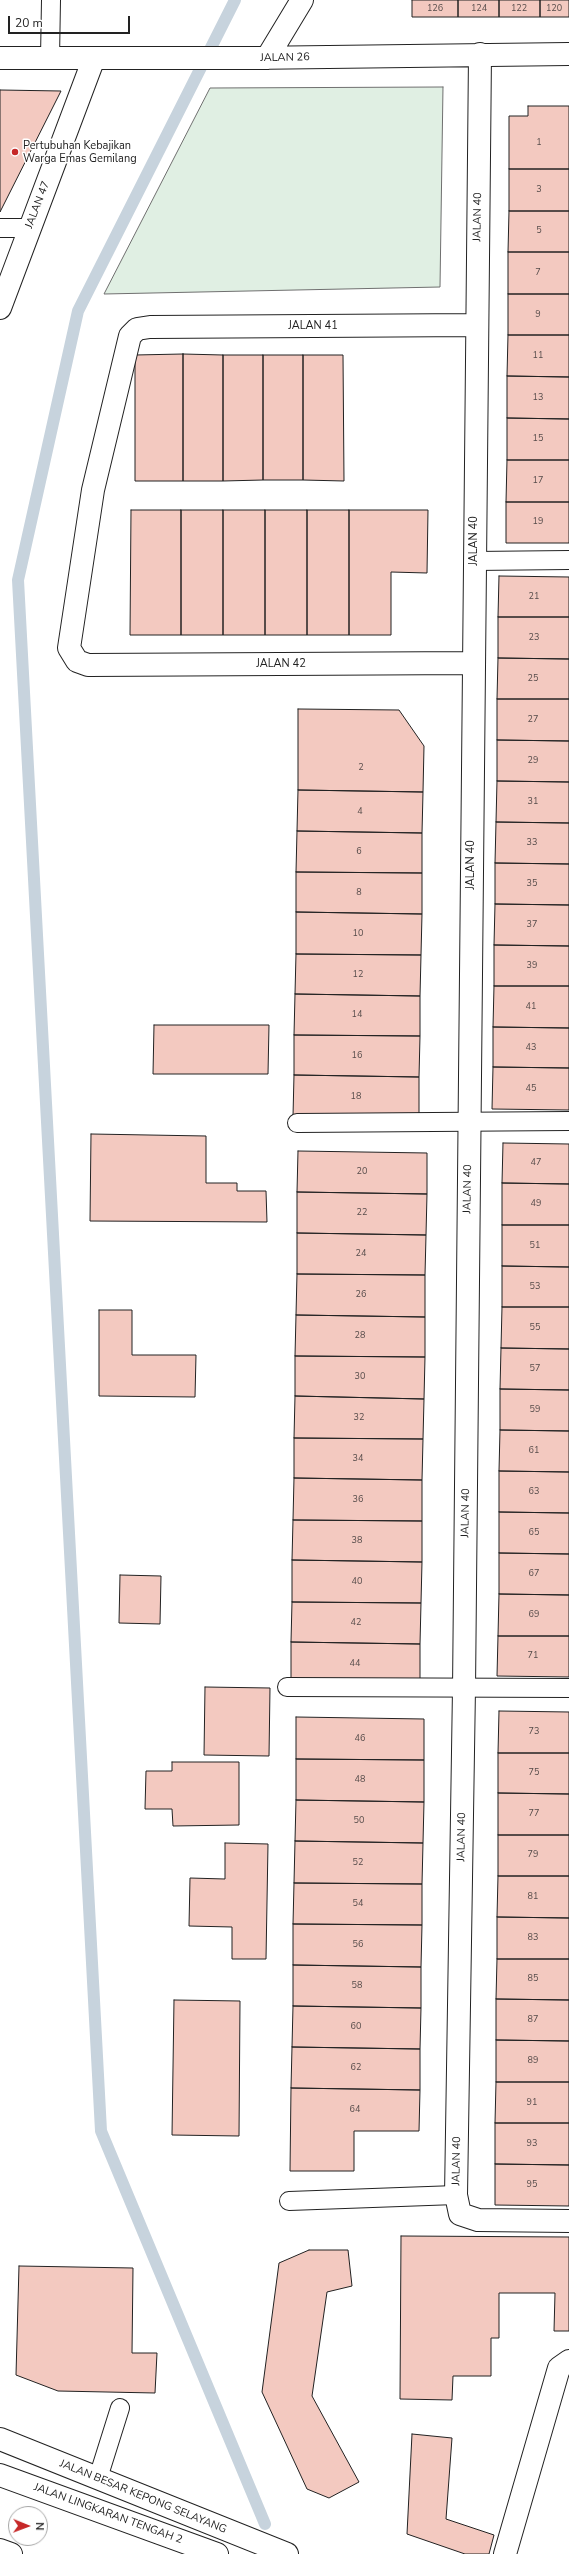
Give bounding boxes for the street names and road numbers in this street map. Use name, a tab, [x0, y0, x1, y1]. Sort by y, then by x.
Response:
street label: JALAN 26	[260, 51, 310, 65]
street label: JALAN 47	[23, 180, 53, 230]
street label: JALAN 40	[471, 192, 485, 242]
street label: JALAN 41	[288, 319, 338, 333]
street label: JALAN 40	[467, 516, 481, 566]
street label: JALAN 42	[256, 657, 306, 671]
street label: JALAN 40	[464, 840, 478, 890]
street label: JALAN 40	[461, 1164, 475, 1214]
street label: JALAN 40	[459, 1488, 473, 1538]
street label: JALAN 40	[455, 1812, 469, 1862]
street label: JALAN 40	[450, 2136, 464, 2186]
street label: JALAN BESAR KEPONG SELAYANG	[58, 2457, 228, 2537]
street label: JALAN LINGKARAN TENGAH 2	[32, 2481, 184, 2547]

